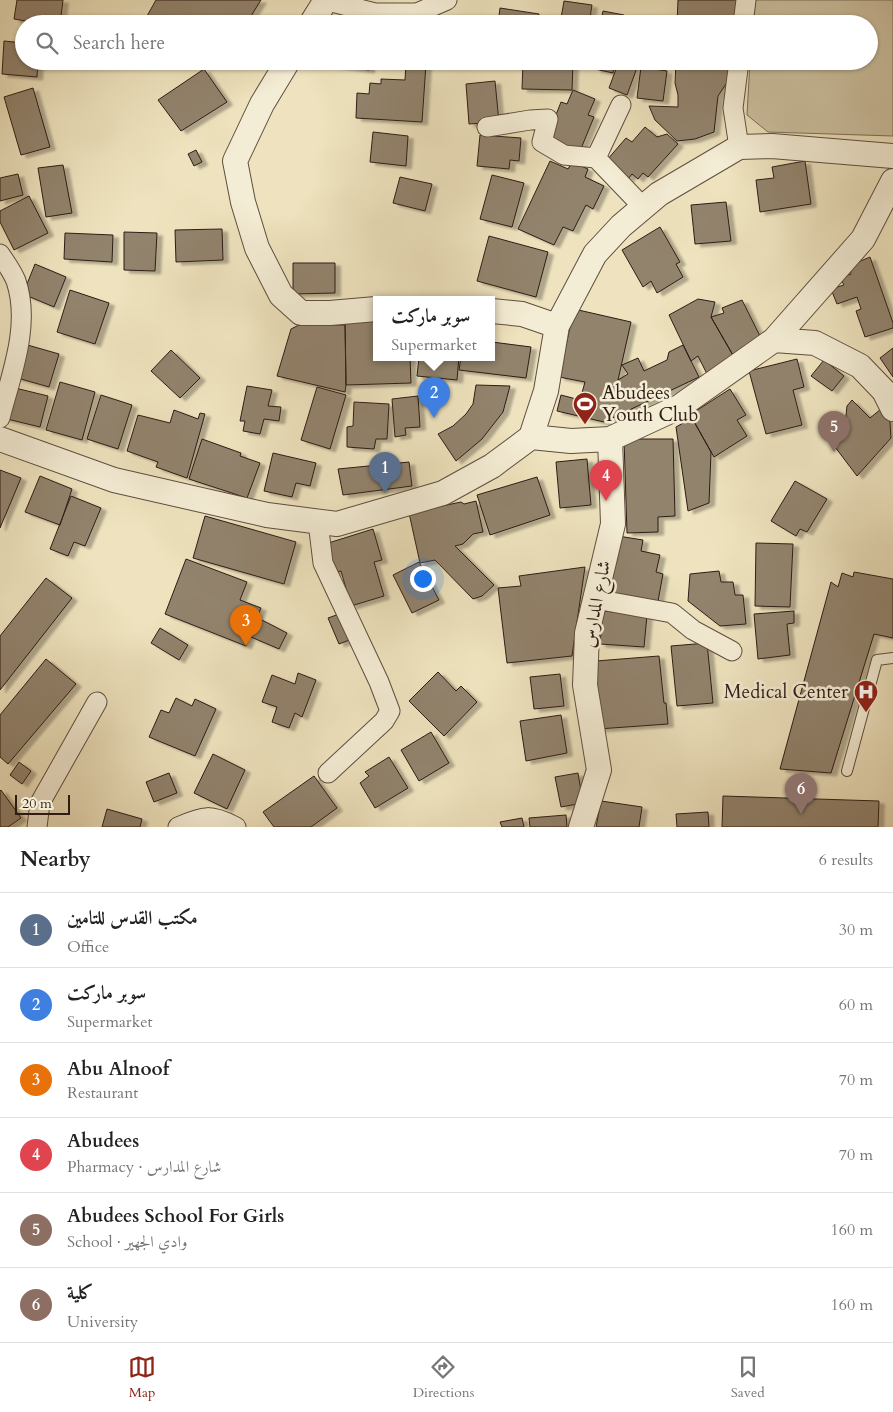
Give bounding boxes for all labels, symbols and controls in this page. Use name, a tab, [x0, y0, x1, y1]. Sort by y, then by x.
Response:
search box	[15, 15, 878, 70]
icon: search	[33, 29, 61, 57]
text: Search here	[73, 30, 165, 56]
popup	[373, 296, 495, 361]
text: سوبر ماركت	[391, 303, 470, 329]
text: Supermarket	[391, 334, 477, 356]
pin: 2	[418, 377, 450, 418]
place label: Abudees Youth Club	[602, 380, 698, 428]
sports icon: Abudees Youth Club	[572, 391, 598, 425]
pin: 5	[818, 411, 850, 452]
pin: 1	[369, 452, 401, 493]
pin: 4	[590, 460, 622, 501]
street label: شارع المدارس	[575, 558, 619, 650]
your location	[410, 566, 436, 592]
pin: 3	[230, 605, 262, 646]
place label: Medical Center	[724, 679, 848, 705]
hospital icon: Medical Center	[853, 679, 879, 713]
pin: 6	[785, 773, 817, 814]
scale bar	[15, 792, 70, 815]
text: 20 m	[22, 794, 52, 813]
text: Nearby	[20, 845, 91, 874]
text: 6 results	[819, 849, 873, 871]
text: مكتب القدس للتامين	[67, 905, 198, 931]
text: 1	[32, 919, 40, 941]
text: 30 m	[839, 919, 873, 941]
text: Office	[67, 936, 109, 958]
text: سوبر ماركت	[67, 980, 146, 1006]
text: 2	[32, 994, 40, 1016]
text: 60 m	[839, 994, 873, 1016]
text: Supermarket	[67, 1011, 153, 1033]
text: Abu Alnoof	[67, 1056, 169, 1082]
text: 3	[32, 1069, 40, 1091]
text: 70 m	[839, 1069, 873, 1091]
text: Restaurant	[67, 1082, 138, 1104]
text: Abudees	[67, 1128, 139, 1154]
text: 4	[32, 1144, 40, 1166]
text: 70 m	[839, 1144, 873, 1166]
text: Pharmacy · شارع المدارس	[67, 1156, 221, 1178]
text: Abudees School For Girls	[67, 1203, 284, 1229]
text: 5	[32, 1219, 40, 1241]
text: 160 m	[831, 1219, 873, 1241]
text: School · وادي الجهير	[67, 1231, 187, 1253]
text: كلية	[67, 1280, 94, 1306]
text: 6	[32, 1294, 40, 1316]
text: 160 m	[831, 1294, 873, 1316]
text: University	[67, 1311, 138, 1333]
tab: Map	[128, 1353, 156, 1402]
tab: Directions	[413, 1353, 474, 1402]
tab: Saved	[731, 1353, 765, 1402]

